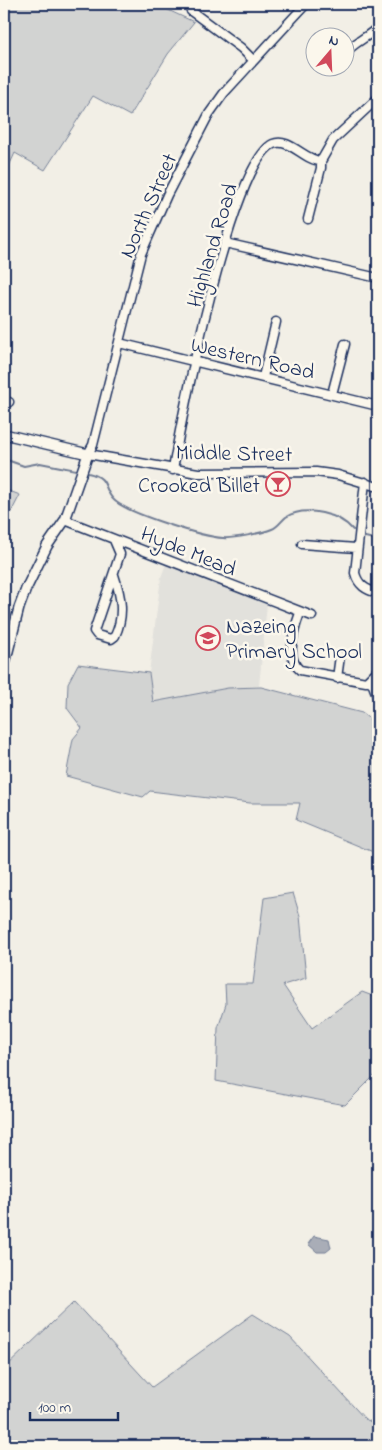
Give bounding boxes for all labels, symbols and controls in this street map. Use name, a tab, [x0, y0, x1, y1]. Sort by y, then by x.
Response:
north arrow	[304, 28, 354, 78]
text: N	[326, 30, 342, 53]
street label: North Street	[112, 148, 187, 264]
street label: Highland Road	[180, 180, 249, 312]
street label: Western Road	[187, 330, 317, 390]
street label: Middle Street	[175, 438, 293, 472]
place label: Crooked Billet	[138, 471, 261, 503]
bar icon: Crooked Billet	[265, 471, 291, 497]
street label: Hyde Mead	[135, 519, 241, 587]
place label: Nazeing Primary School	[226, 612, 362, 670]
school or university icon: Nazeing Primary School	[195, 625, 221, 651]
scale bar	[30, 1390, 118, 1422]
text: 100 m	[38, 1397, 71, 1419]

